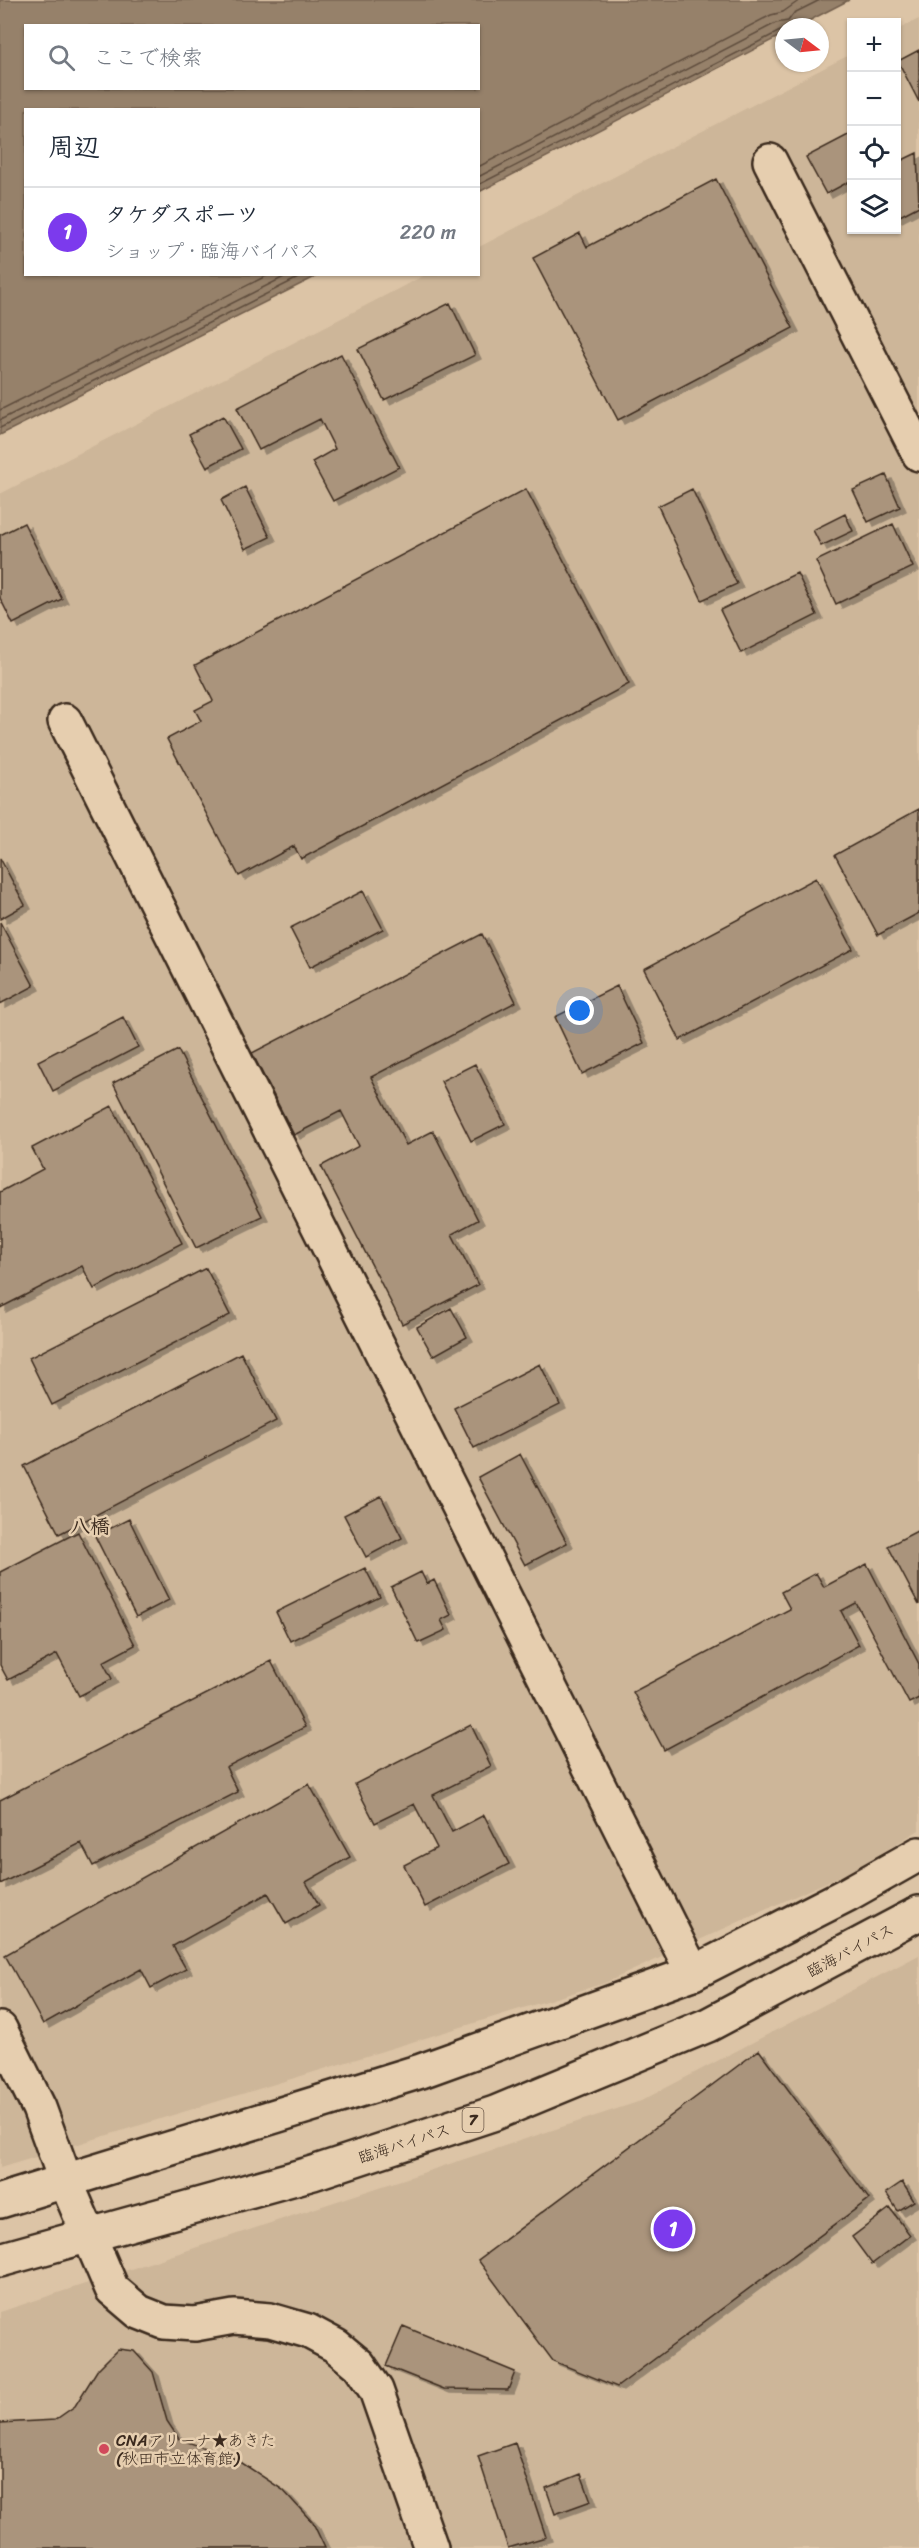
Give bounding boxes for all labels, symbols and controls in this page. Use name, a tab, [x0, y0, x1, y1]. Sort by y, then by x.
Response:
north arrow	[775, 18, 829, 72]
map controls	[847, 18, 901, 234]
button: +	[847, 18, 901, 72]
search box	[24, 24, 480, 90]
text: ここで検索	[93, 38, 203, 77]
icon: search	[45, 41, 78, 74]
button: −	[847, 72, 901, 126]
text: 周辺	[48, 124, 100, 170]
button: locate	[847, 126, 901, 180]
button: layers	[847, 180, 901, 234]
text: タケダスポーツ	[105, 195, 259, 234]
text: 1	[63, 215, 72, 250]
text: 220 m	[400, 215, 456, 250]
text: ショップ · 臨海バイパス	[105, 234, 320, 269]
your location	[565, 996, 594, 1025]
district label: 八橋	[70, 1509, 110, 1544]
street label: 臨海バイパス	[801, 1915, 899, 1986]
road number: 7	[462, 2108, 484, 2132]
street label: 臨海バイパス	[354, 2115, 454, 2172]
pin: 1	[654, 2206, 692, 2252]
place label: CNAアリーナ★あきた (秋田市立体育館)	[116, 2426, 276, 2473]
marker: CNAアリーナ★あきた (秋田市立体育館)	[97, 2442, 111, 2456]

